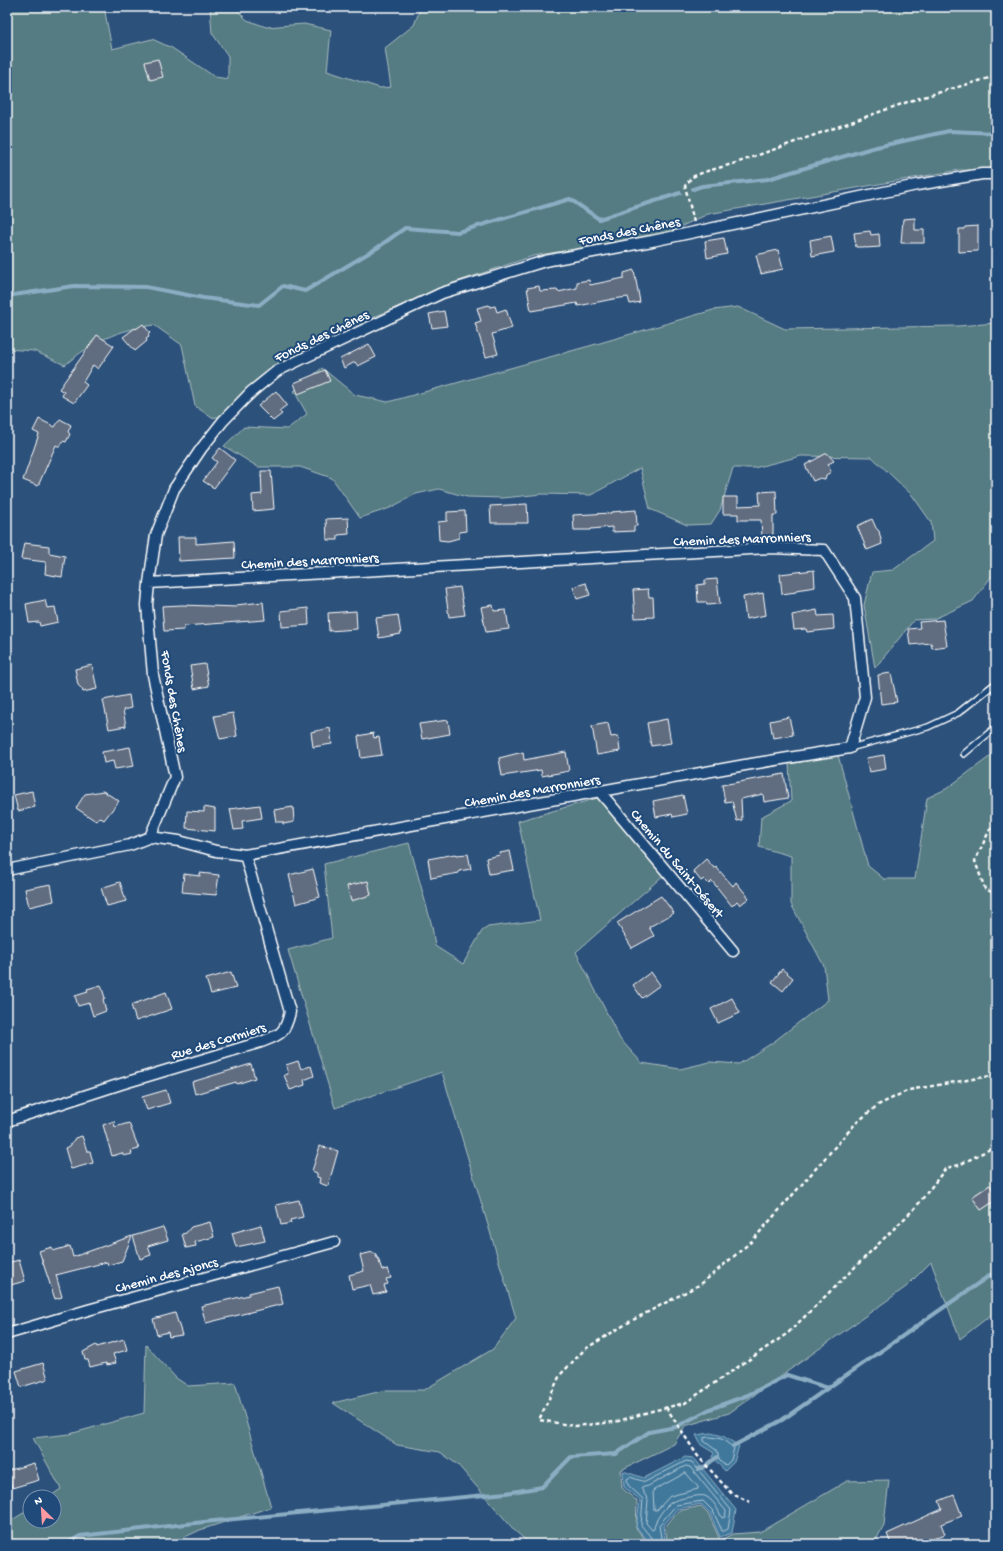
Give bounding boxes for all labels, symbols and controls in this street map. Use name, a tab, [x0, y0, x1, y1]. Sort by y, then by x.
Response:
street label: Fonds des Chênes	[576, 214, 682, 251]
street label: Fonds des Chênes	[271, 307, 373, 368]
street label: Chemin des Marronniers	[673, 530, 812, 551]
street label: Chemin des Marronniers	[241, 550, 380, 575]
street label: Fonds des Chênes	[155, 648, 190, 754]
street label: Chemin des Marronniers	[463, 772, 602, 813]
street label: Chemin du Saint-Désert	[626, 807, 727, 923]
street label: Rue des Cormiers	[169, 1020, 269, 1065]
street label: Chemin des Ajoncs	[114, 1254, 221, 1298]
north arrow	[22, 1489, 62, 1529]
text: N	[33, 1495, 44, 1509]

